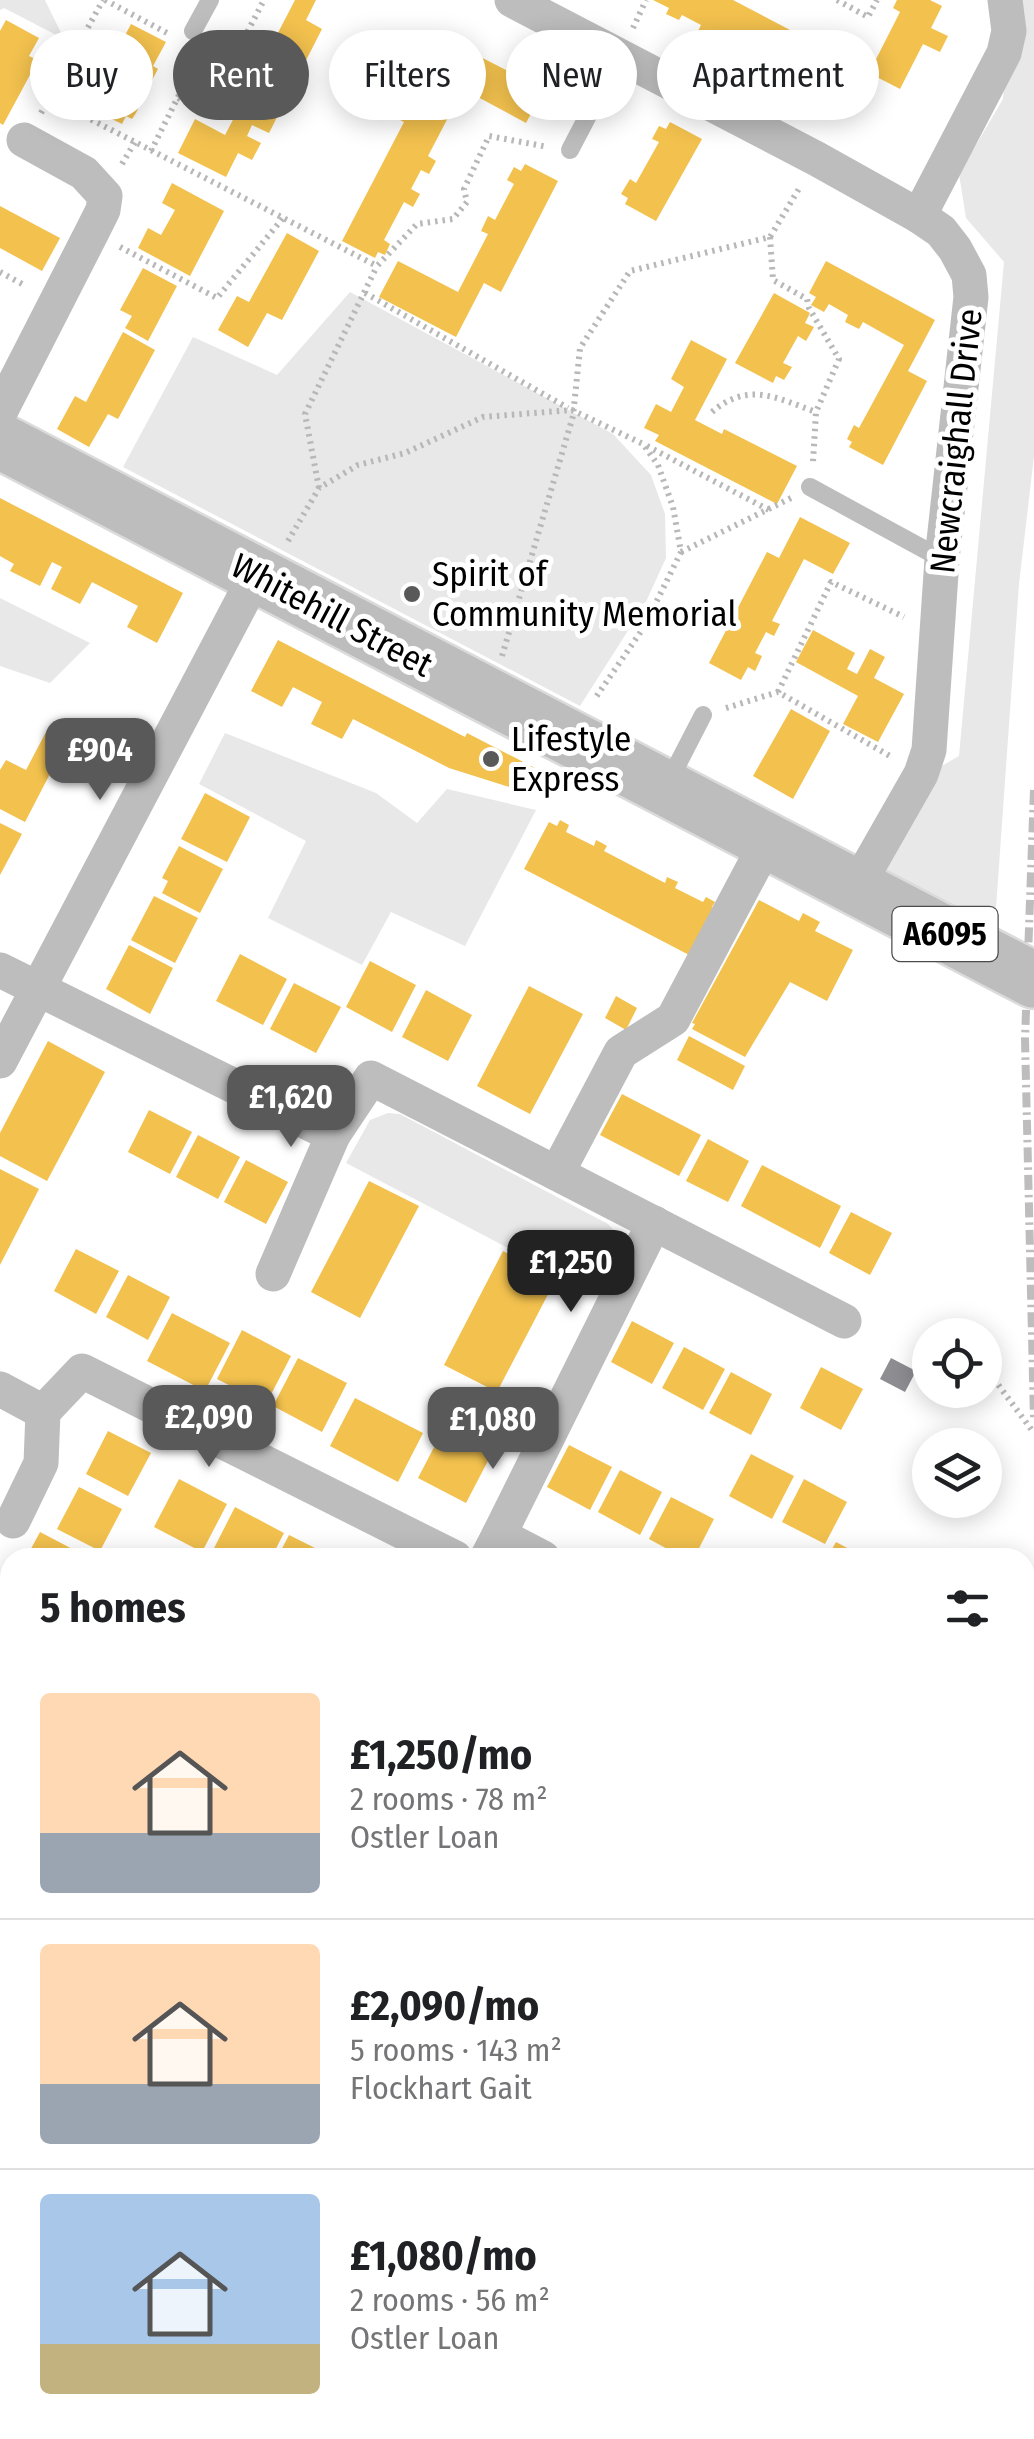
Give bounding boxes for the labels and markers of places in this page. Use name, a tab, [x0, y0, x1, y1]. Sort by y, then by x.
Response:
place label: Spirit of Community Memorial	[432, 553, 737, 635]
marker: Spirit of Community Memorial	[401, 583, 423, 605]
pin: £904	[41, 718, 159, 803]
place label: Lifestyle Express	[511, 718, 631, 800]
marker: Lifestyle Express	[480, 748, 502, 770]
pin: £1,620	[210, 1065, 372, 1150]
pin: £1,250	[490, 1230, 652, 1315]
pin: £2,090	[128, 1385, 290, 1470]
pin: £1,080	[412, 1387, 574, 1472]

